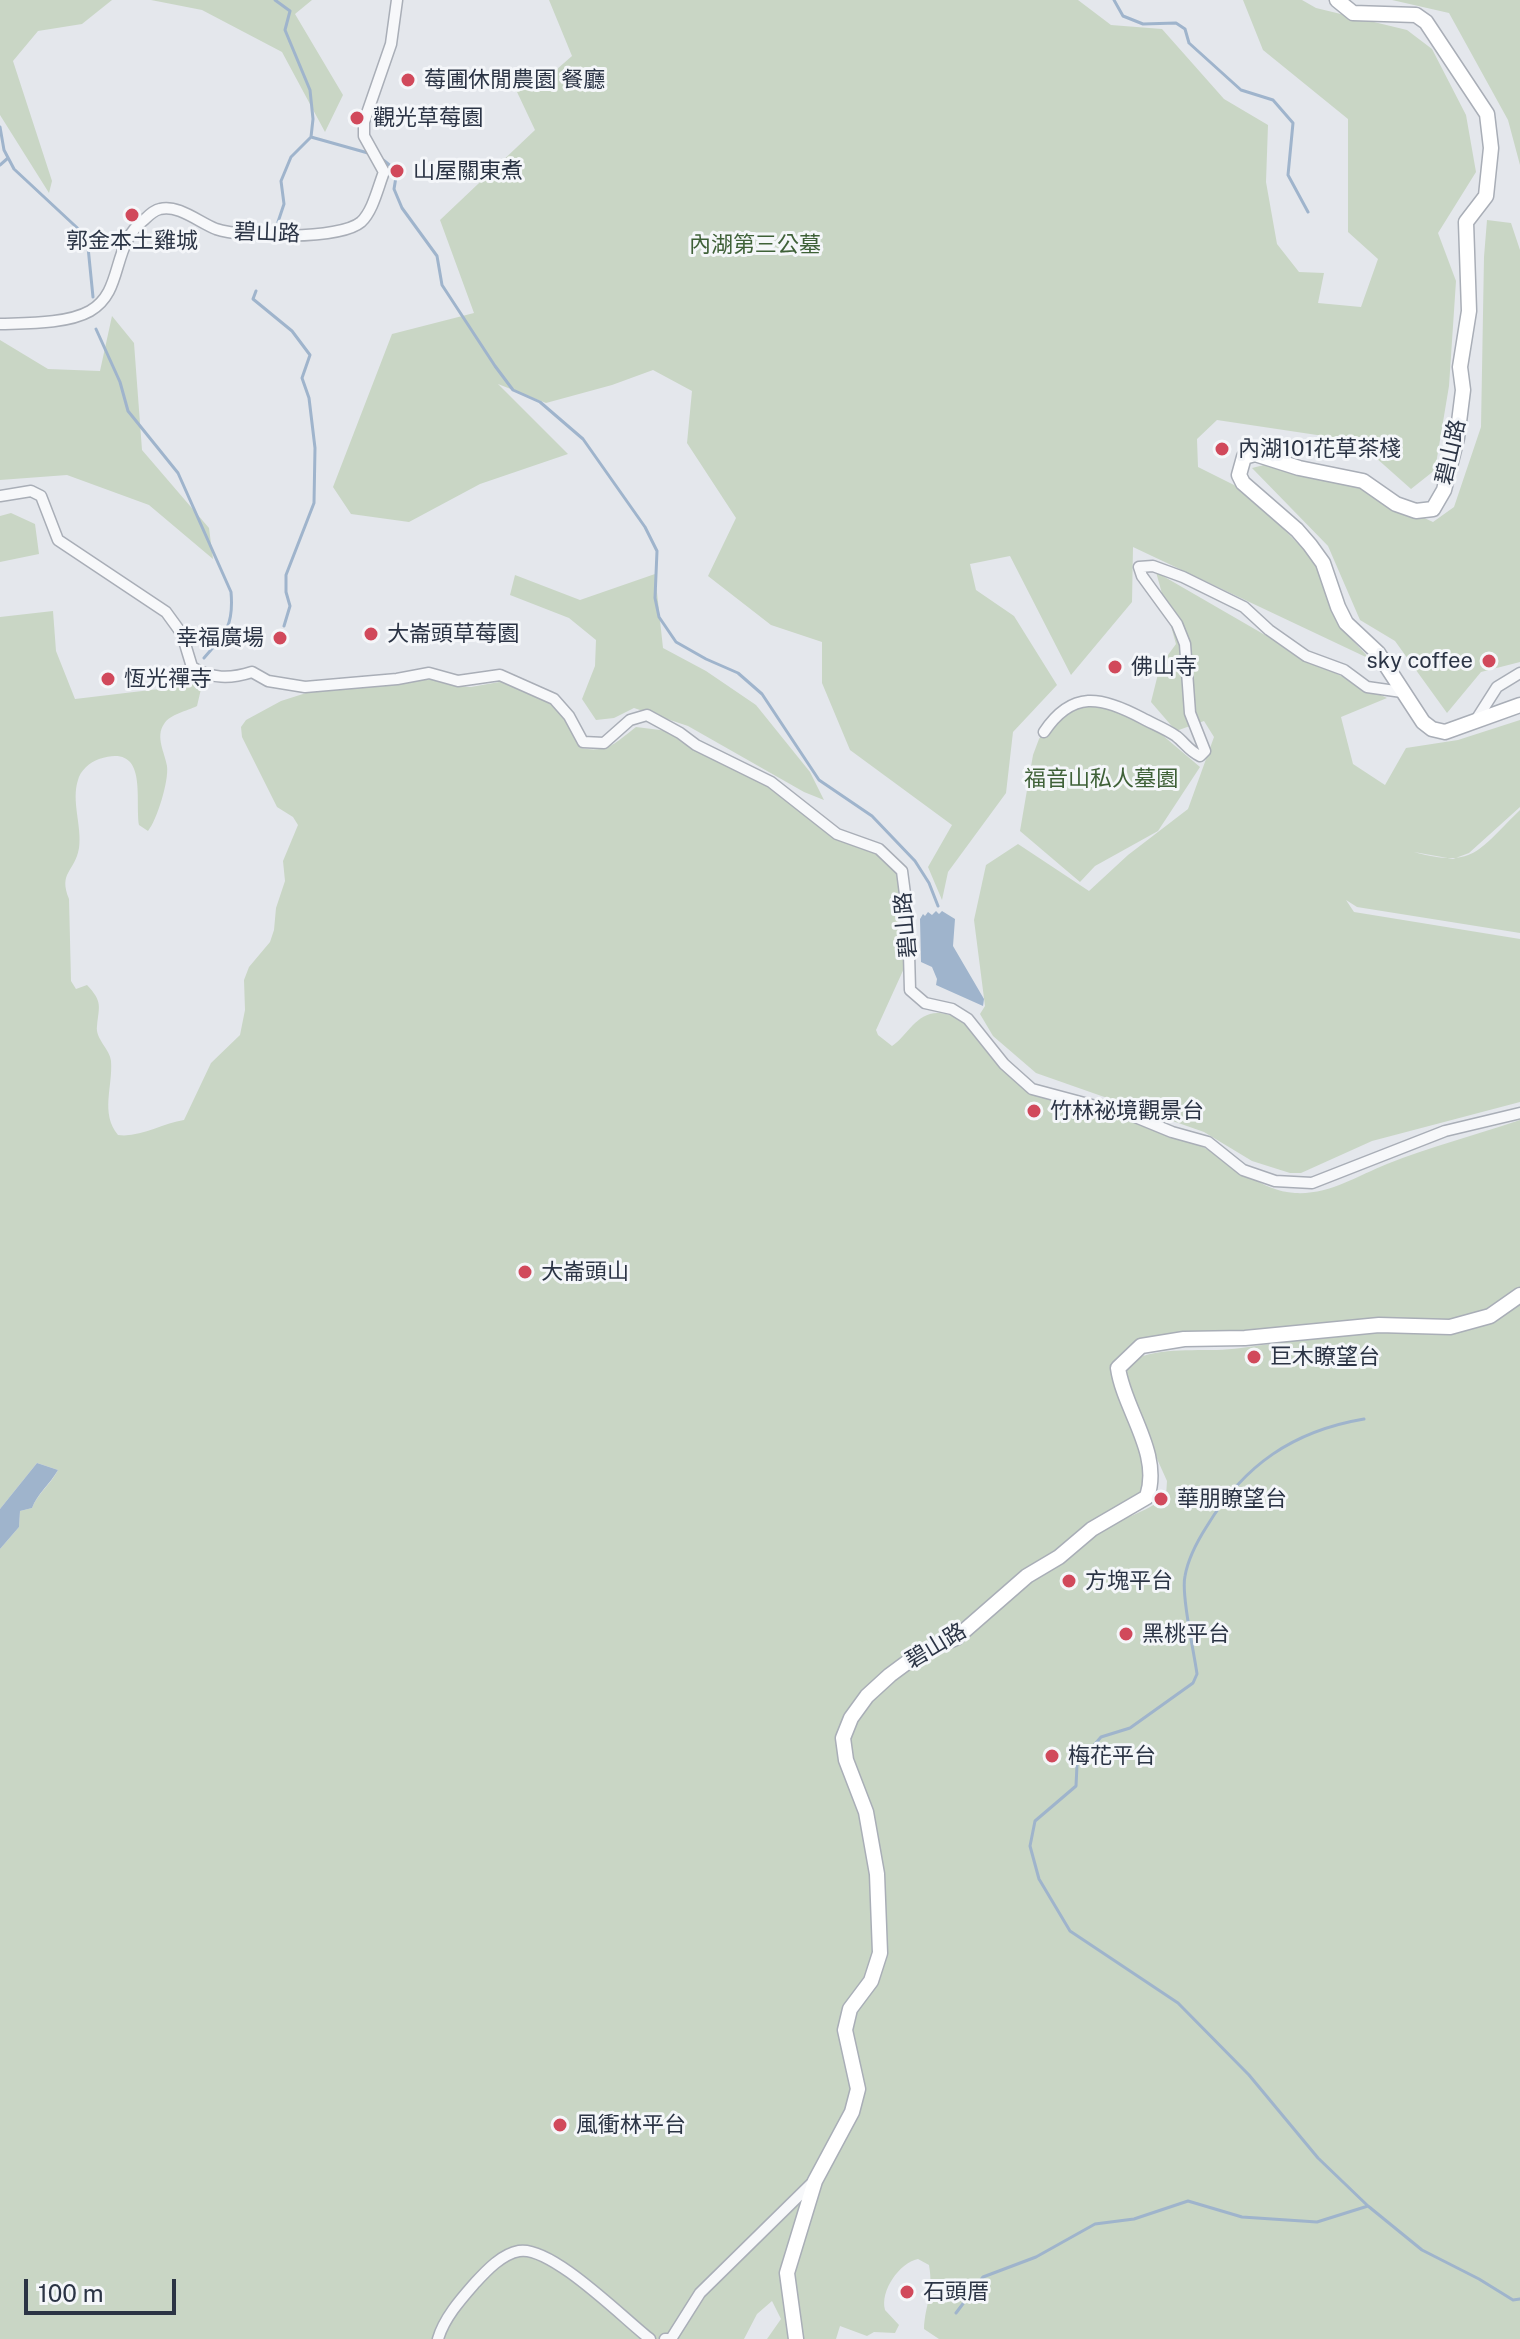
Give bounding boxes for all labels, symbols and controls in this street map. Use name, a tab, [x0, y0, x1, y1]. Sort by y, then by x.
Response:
place label: 莓圃休閒農園 餐廳	[424, 67, 605, 93]
marker: 莓圃休閒農園 餐廳	[399, 71, 417, 89]
place label: 觀光草莓園	[373, 105, 483, 131]
marker: 觀光草莓園	[348, 109, 366, 127]
place label: 山屋關東煮	[413, 158, 523, 184]
marker: 山屋關東煮	[388, 162, 406, 180]
marker: 郭金本土雞城	[123, 206, 141, 224]
street label: 碧山路	[234, 219, 300, 247]
place label: 郭金本土雞城	[66, 228, 198, 254]
park label: 內湖第三公墓	[689, 232, 821, 258]
street label: 碧山路	[1431, 417, 1471, 487]
place label: 內湖101花草茶棧	[1238, 436, 1401, 462]
marker: 內湖101花草茶棧	[1213, 440, 1231, 458]
place label: 大崙頭草莓園	[387, 621, 519, 647]
place label: 幸福廣場	[176, 625, 264, 651]
marker: 大崙頭草莓園	[362, 625, 380, 643]
marker: 幸福廣場	[271, 629, 289, 647]
place label: sky coffee	[1367, 648, 1473, 674]
marker: sky coffee	[1480, 652, 1498, 670]
place label: 佛山寺	[1131, 654, 1197, 680]
marker: 佛山寺	[1106, 658, 1124, 676]
place label: 恆光禪寺	[124, 666, 212, 692]
marker: 恆光禪寺	[99, 670, 117, 688]
park label: 福音山私人墓園	[1024, 766, 1178, 792]
street label: 碧山路	[890, 891, 922, 959]
place label: 竹林祕境觀景台	[1050, 1098, 1204, 1124]
marker: 竹林祕境觀景台	[1025, 1102, 1043, 1120]
place label: 大崙頭山	[541, 1259, 629, 1285]
marker: 大崙頭山	[516, 1263, 534, 1281]
place label: 巨木瞭望台	[1270, 1344, 1380, 1370]
marker: 巨木瞭望台	[1245, 1348, 1263, 1366]
place label: 華朋瞭望台	[1177, 1486, 1287, 1512]
marker: 華朋瞭望台	[1152, 1490, 1170, 1508]
place label: 方塊平台	[1085, 1568, 1173, 1594]
marker: 方塊平台	[1060, 1572, 1078, 1590]
street label: 碧山路	[901, 1618, 971, 1674]
place label: 黑桃平台	[1142, 1621, 1230, 1647]
marker: 黑桃平台	[1117, 1625, 1135, 1643]
place label: 梅花平台	[1068, 1743, 1156, 1769]
marker: 梅花平台	[1043, 1747, 1061, 1765]
place label: 風衝林平台	[576, 2112, 686, 2138]
marker: 風衝林平台	[551, 2116, 569, 2134]
scale bar	[28, 2263, 180, 2313]
text: 100 m	[38, 2279, 104, 2307]
place label: 石頭厝	[923, 2279, 989, 2305]
marker: 石頭厝	[898, 2283, 916, 2301]

